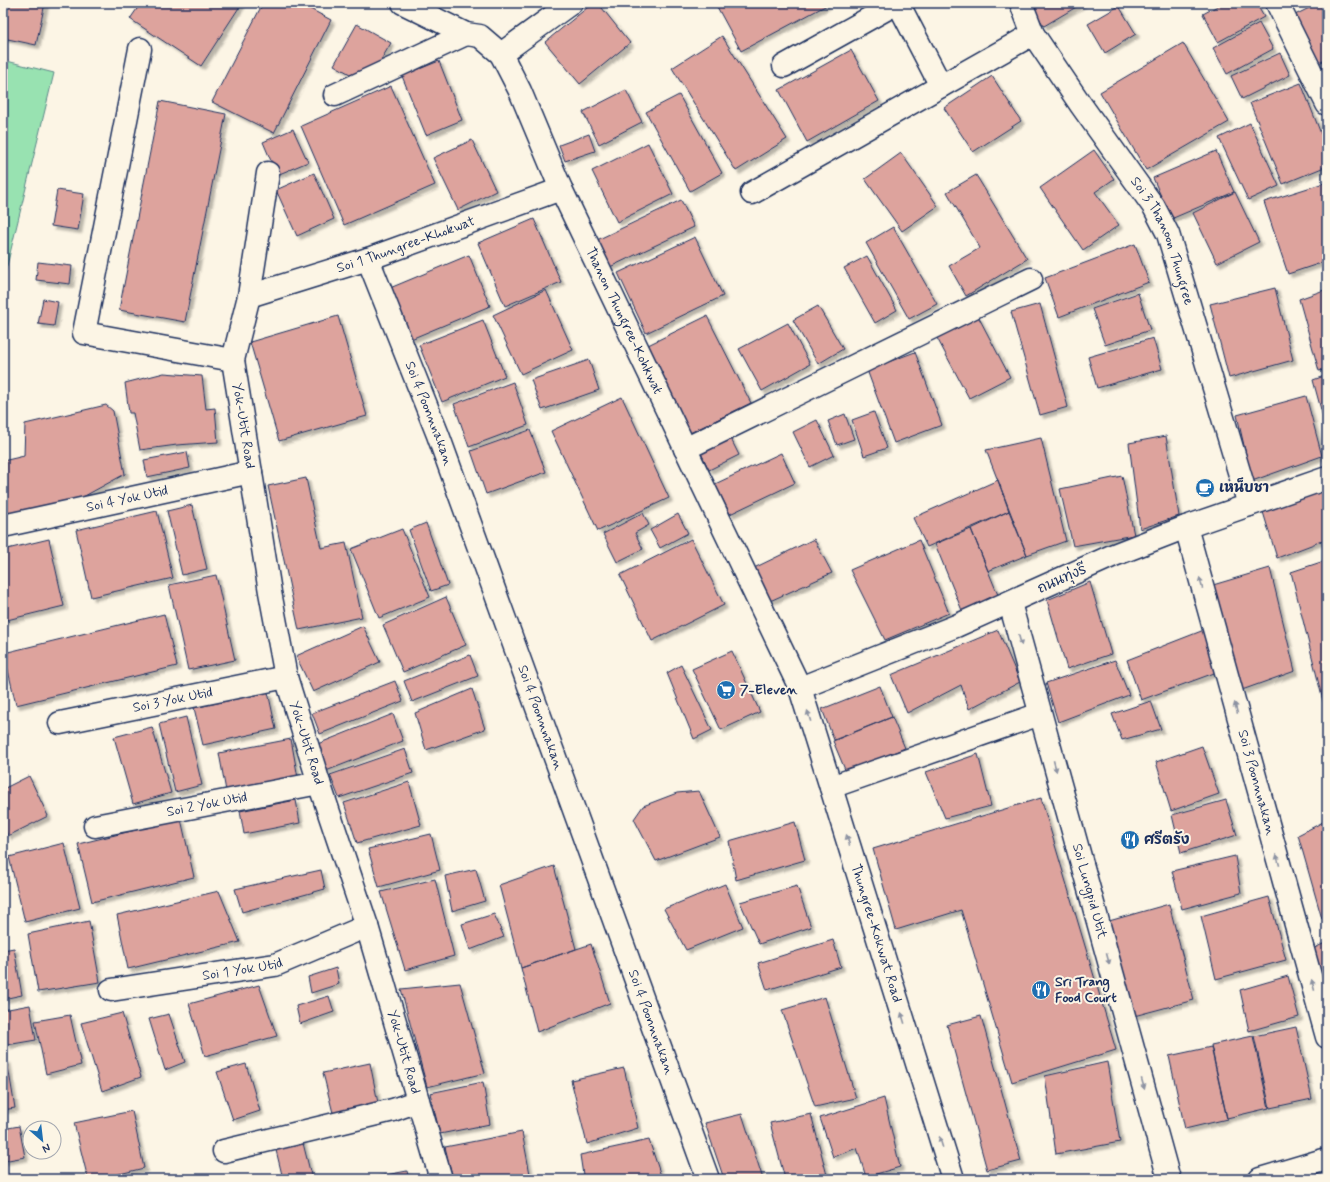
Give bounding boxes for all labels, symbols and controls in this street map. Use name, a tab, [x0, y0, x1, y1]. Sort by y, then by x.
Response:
street label: Soi 3 Thanoon Thungree	[1126, 173, 1198, 308]
street label: Soi 1 Thungree-Khokwat	[334, 212, 478, 277]
street label: Thanon Thungree-Kohkwat	[581, 244, 667, 397]
street label: Soi 4 Poonnnakan	[401, 359, 457, 468]
street label: Yok-Utit Road	[228, 382, 259, 470]
cafe icon: เหน็บชา	[1194, 477, 1216, 499]
place label: เหน็บชา	[1219, 477, 1269, 497]
street label: Soi 4 Yok Utid	[85, 481, 170, 517]
street label: ถนนทุ่งรี	[1035, 560, 1090, 598]
one-way arrow	[1198, 576, 1204, 588]
one-way arrow	[1017, 635, 1023, 647]
street label: Soi 4 Poonnnakan	[513, 663, 568, 773]
supermarket icon: 7-Eleven	[715, 679, 737, 701]
place label: 7-Eleven	[740, 681, 799, 699]
street label: Soi 3 Yok Utid	[131, 683, 214, 717]
street label: Yok-Utit Road	[285, 699, 328, 787]
one-way arrow	[1233, 702, 1239, 714]
one-way arrow	[806, 710, 812, 722]
street label: Soi 3 Poonnnakan	[1233, 728, 1280, 837]
one-way arrow	[1052, 760, 1058, 772]
street label: Soi 2 Yok Utid	[165, 788, 249, 821]
restaurant icon: ศรีตรัง	[1119, 829, 1141, 851]
place label: ศรีตรัง	[1144, 829, 1190, 849]
one-way arrow	[844, 834, 850, 846]
street label: Soi Lungpid Utit	[1068, 842, 1111, 942]
one-way arrow	[1275, 854, 1281, 866]
street label: Thungree-Kokwat Road	[846, 862, 906, 1005]
one-way arrow	[1105, 953, 1111, 965]
street label: Soi 1 Yok Utid	[201, 954, 286, 985]
street label: Soi 4 Poonnnakan	[624, 967, 678, 1077]
place label: Sri Trang Food Court	[1055, 973, 1117, 1007]
restaurant icon: Sri Trang Food Court	[1030, 979, 1052, 1001]
one-way arrow	[1310, 979, 1316, 991]
street label: Yok-Utit Road	[383, 1008, 425, 1096]
one-way arrow	[900, 1011, 906, 1023]
one-way arrow	[1140, 1078, 1146, 1090]
north arrow	[22, 1120, 62, 1160]
one-way arrow	[938, 1135, 944, 1147]
text: N	[40, 1140, 53, 1156]

